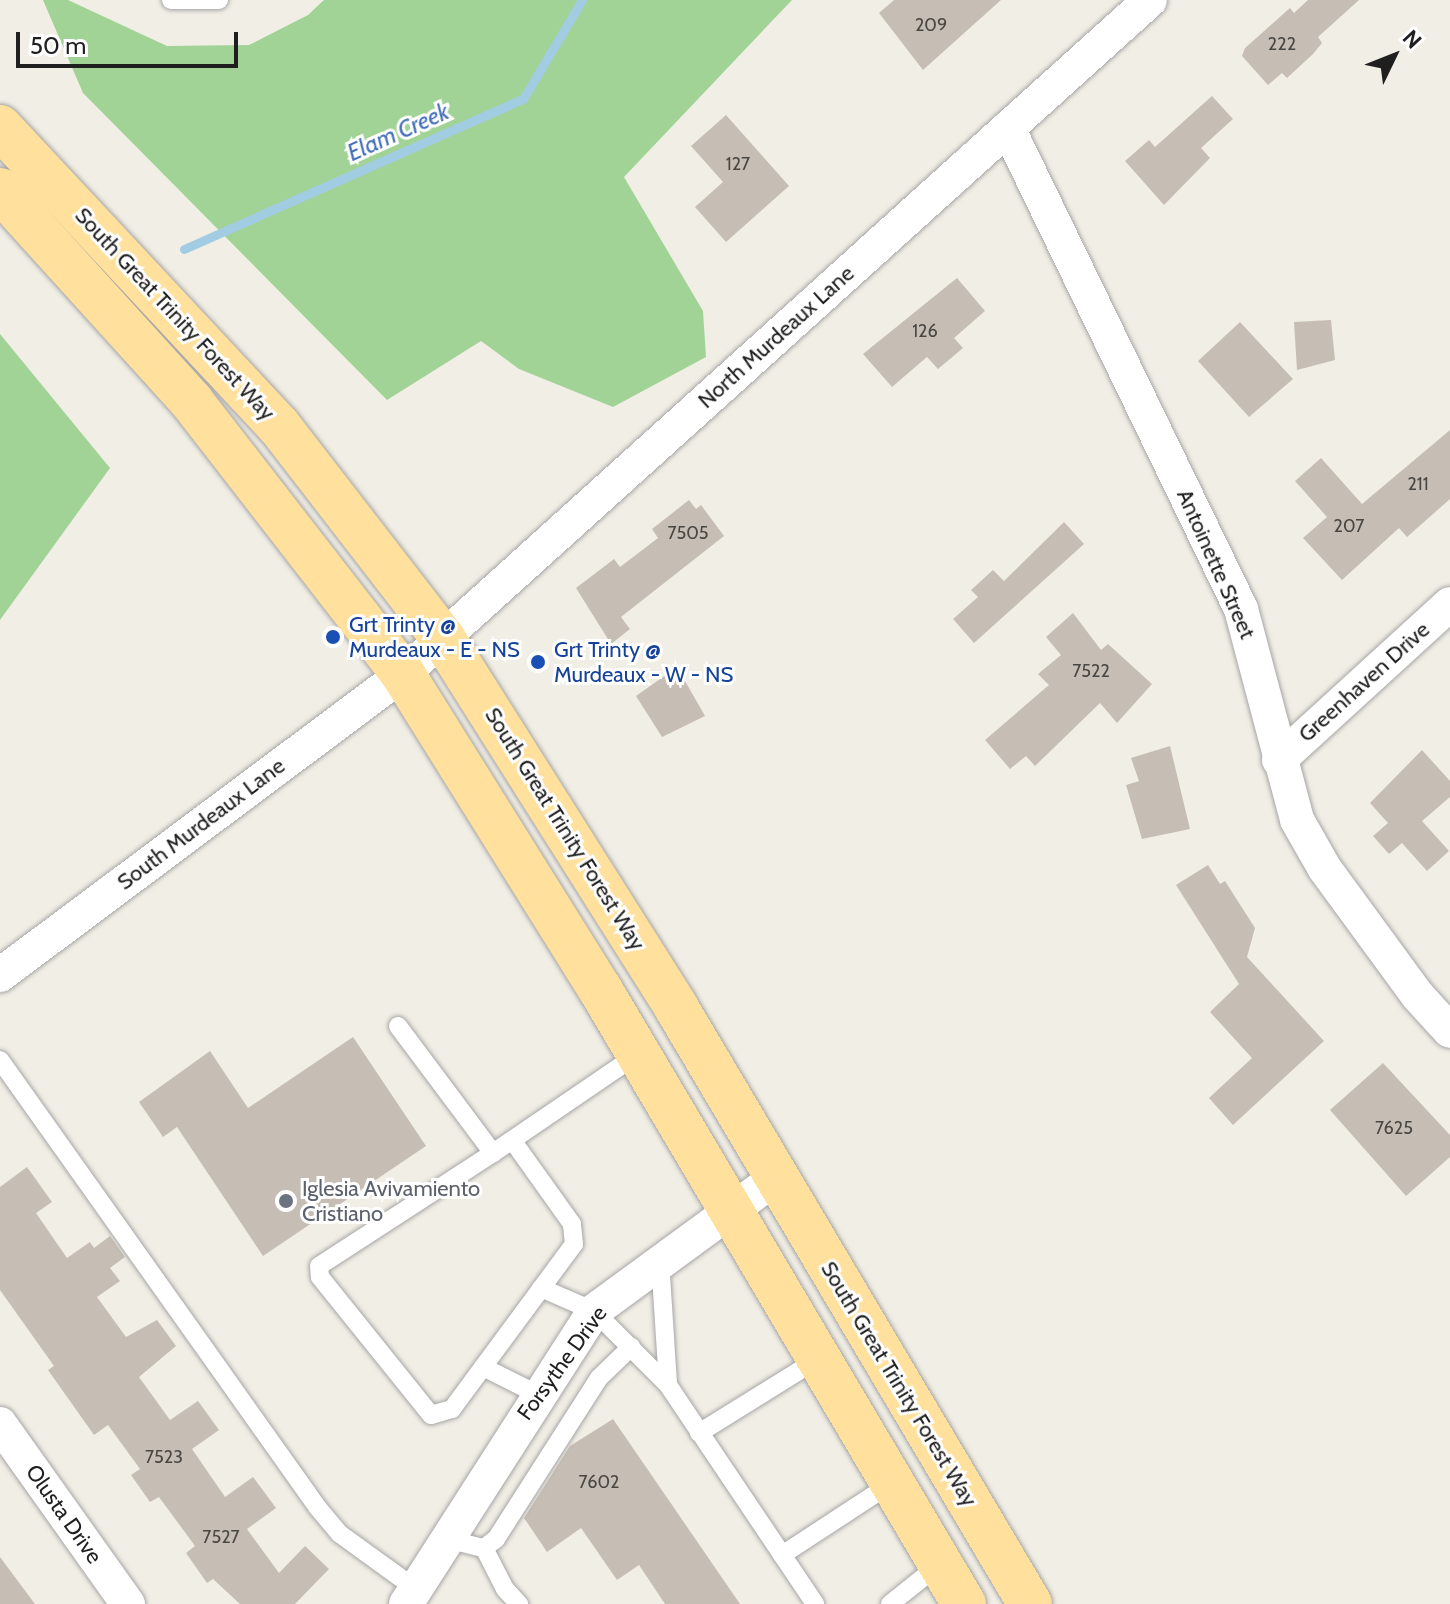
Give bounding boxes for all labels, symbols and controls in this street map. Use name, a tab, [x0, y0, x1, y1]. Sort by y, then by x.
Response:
house number: 209	[915, 14, 947, 36]
scale bar	[20, 16, 242, 66]
north arrow	[1354, 16, 1434, 96]
text: N	[1397, 24, 1427, 54]
text: 50 m	[30, 31, 86, 60]
house number: 222	[1268, 33, 1296, 55]
water label: Elam Creek	[343, 97, 453, 167]
house number: 127	[726, 153, 750, 175]
street label: South Great Trinity Forest Way	[69, 202, 281, 426]
street label: North Murdeaux Lane	[693, 260, 859, 414]
house number: 126	[912, 320, 938, 342]
house number: 211	[1407, 473, 1429, 495]
street label: Antoinette Street	[1171, 485, 1261, 643]
house number: 207	[1334, 515, 1364, 537]
house number: 7505	[667, 522, 709, 544]
place label: Grt Trinty @ Murdeaux - E - NS	[349, 611, 520, 662]
street label: Greenhaven Drive	[1293, 616, 1435, 748]
marker: Grt Trinty @ Murdeaux - E - NS	[324, 628, 342, 646]
place label: Grt Trinty @ Murdeaux - W - NS	[554, 636, 733, 688]
marker: Grt Trinty @ Murdeaux - W - NS	[529, 653, 547, 671]
house number: 7522	[1072, 660, 1110, 682]
street label: South Great Trinity Forest Way	[479, 703, 651, 955]
street label: South Murdeaux Lane	[112, 752, 290, 896]
house number: 7625	[1375, 1117, 1413, 1139]
place label: Iglesia Avivamiento Cristiano	[302, 1175, 480, 1226]
marker: Iglesia Avivamiento Cristiano	[277, 1192, 295, 1210]
street label: South Great Trinity Forest Way	[815, 1257, 983, 1511]
street label: Forsythe Drive	[512, 1301, 612, 1425]
house number: 7523	[145, 1446, 183, 1468]
street label: Olusta Drive	[20, 1459, 108, 1569]
house number: 7602	[579, 1471, 619, 1493]
house number: 7527	[202, 1526, 240, 1548]

